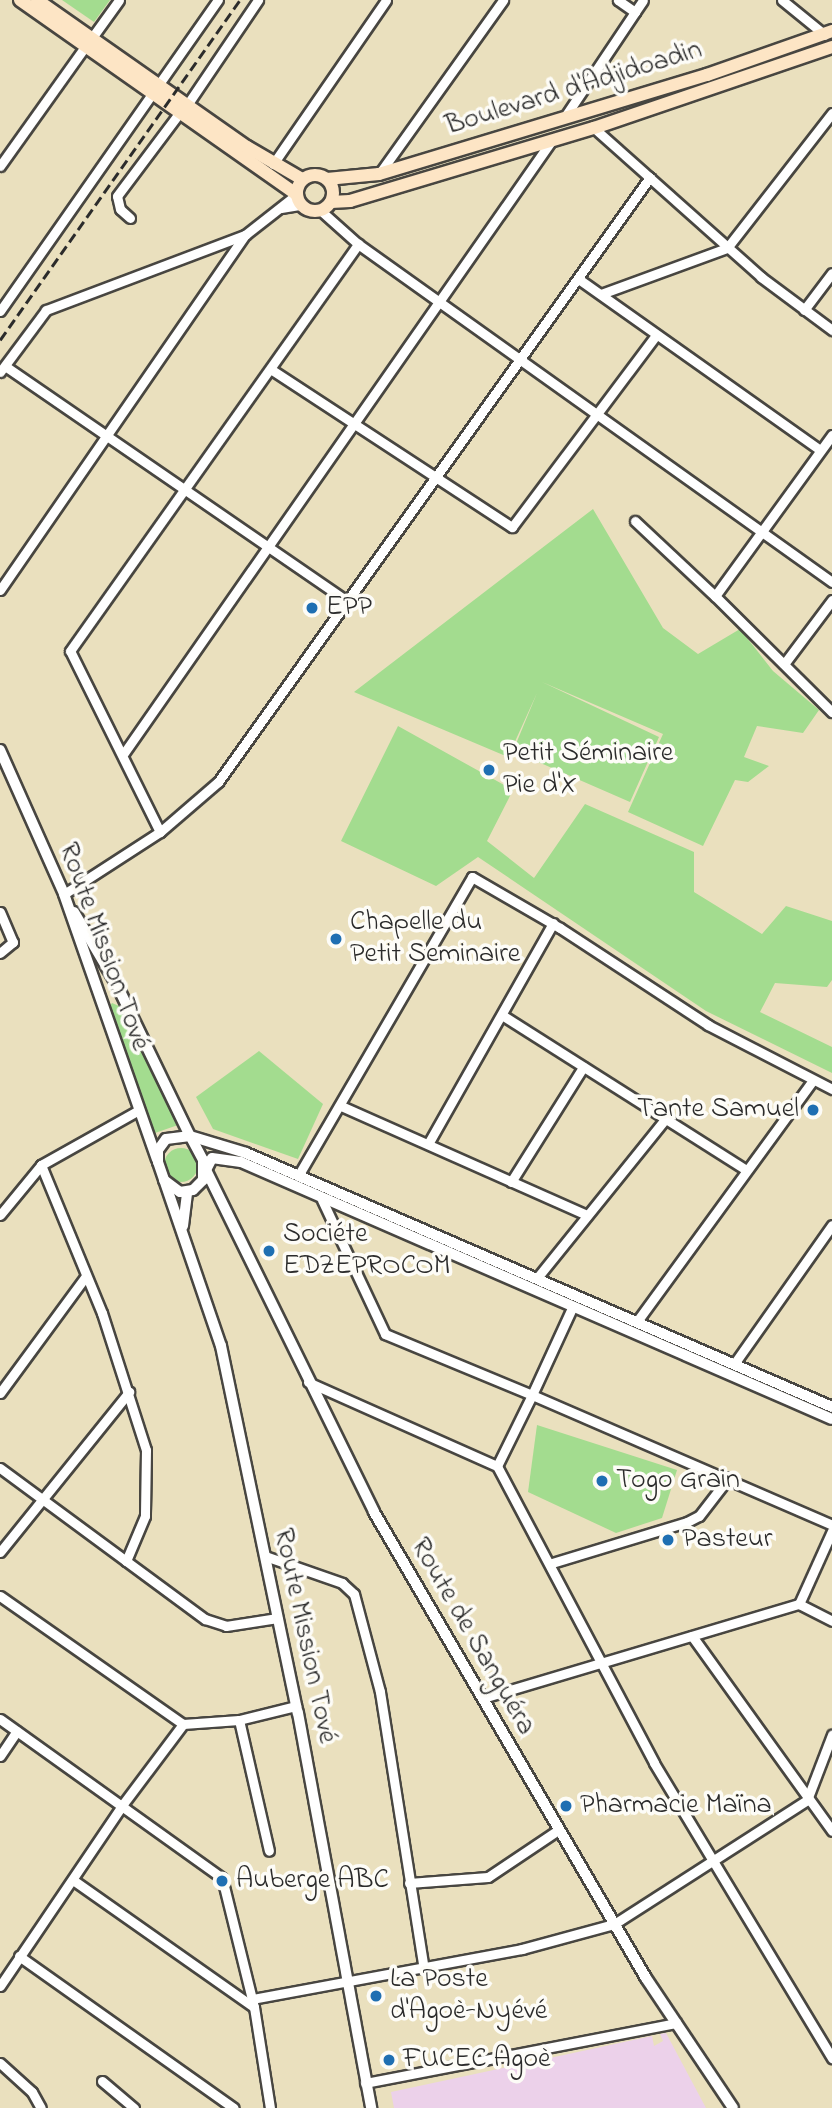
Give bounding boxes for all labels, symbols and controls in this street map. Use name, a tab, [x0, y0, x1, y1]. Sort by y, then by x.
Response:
street label: Boulevard d'Adjidoadin	[442, 34, 706, 144]
place label: EPP	[326, 591, 372, 625]
marker: EPP	[304, 600, 320, 616]
place label: Petit Séminaire Pie d'X	[503, 737, 673, 803]
marker: Petit Séminaire Pie d'X	[481, 762, 497, 778]
street label: Route Mission Tové	[50, 838, 156, 1056]
place label: Chapelle du Petit Seminaire	[350, 906, 520, 972]
marker: Chapelle du Petit Seminaire	[328, 931, 344, 947]
place label: Tante Samuel	[637, 1093, 799, 1127]
marker: Tante Samuel	[805, 1102, 821, 1118]
place label: Sociéte EDZEPROCOM	[283, 1218, 451, 1284]
marker: Sociéte EDZEPROCOM	[261, 1243, 277, 1259]
place label: Togo Grain	[616, 1464, 740, 1498]
marker: Togo Grain	[594, 1473, 610, 1489]
place label: Pasteur	[682, 1523, 772, 1557]
street label: Route Mission Tové	[265, 1526, 343, 1746]
street label: Route de Sanguéra	[402, 1532, 542, 1742]
marker: Pasteur	[660, 1532, 676, 1548]
place label: Pharmacie Maïna	[580, 1789, 772, 1823]
marker: Pharmacie Maïna	[558, 1798, 574, 1814]
place label: Auberge ABC	[236, 1864, 389, 1898]
marker: Auberge ABC	[214, 1873, 230, 1889]
place label: La Poste d'Agoè-Nyévé	[390, 1963, 547, 2029]
marker: La Poste d'Agoè-Nyévé	[368, 1988, 384, 2004]
place label: FUCEC Agoè	[403, 2043, 551, 2077]
marker: FUCEC Agoè	[381, 2052, 397, 2068]

